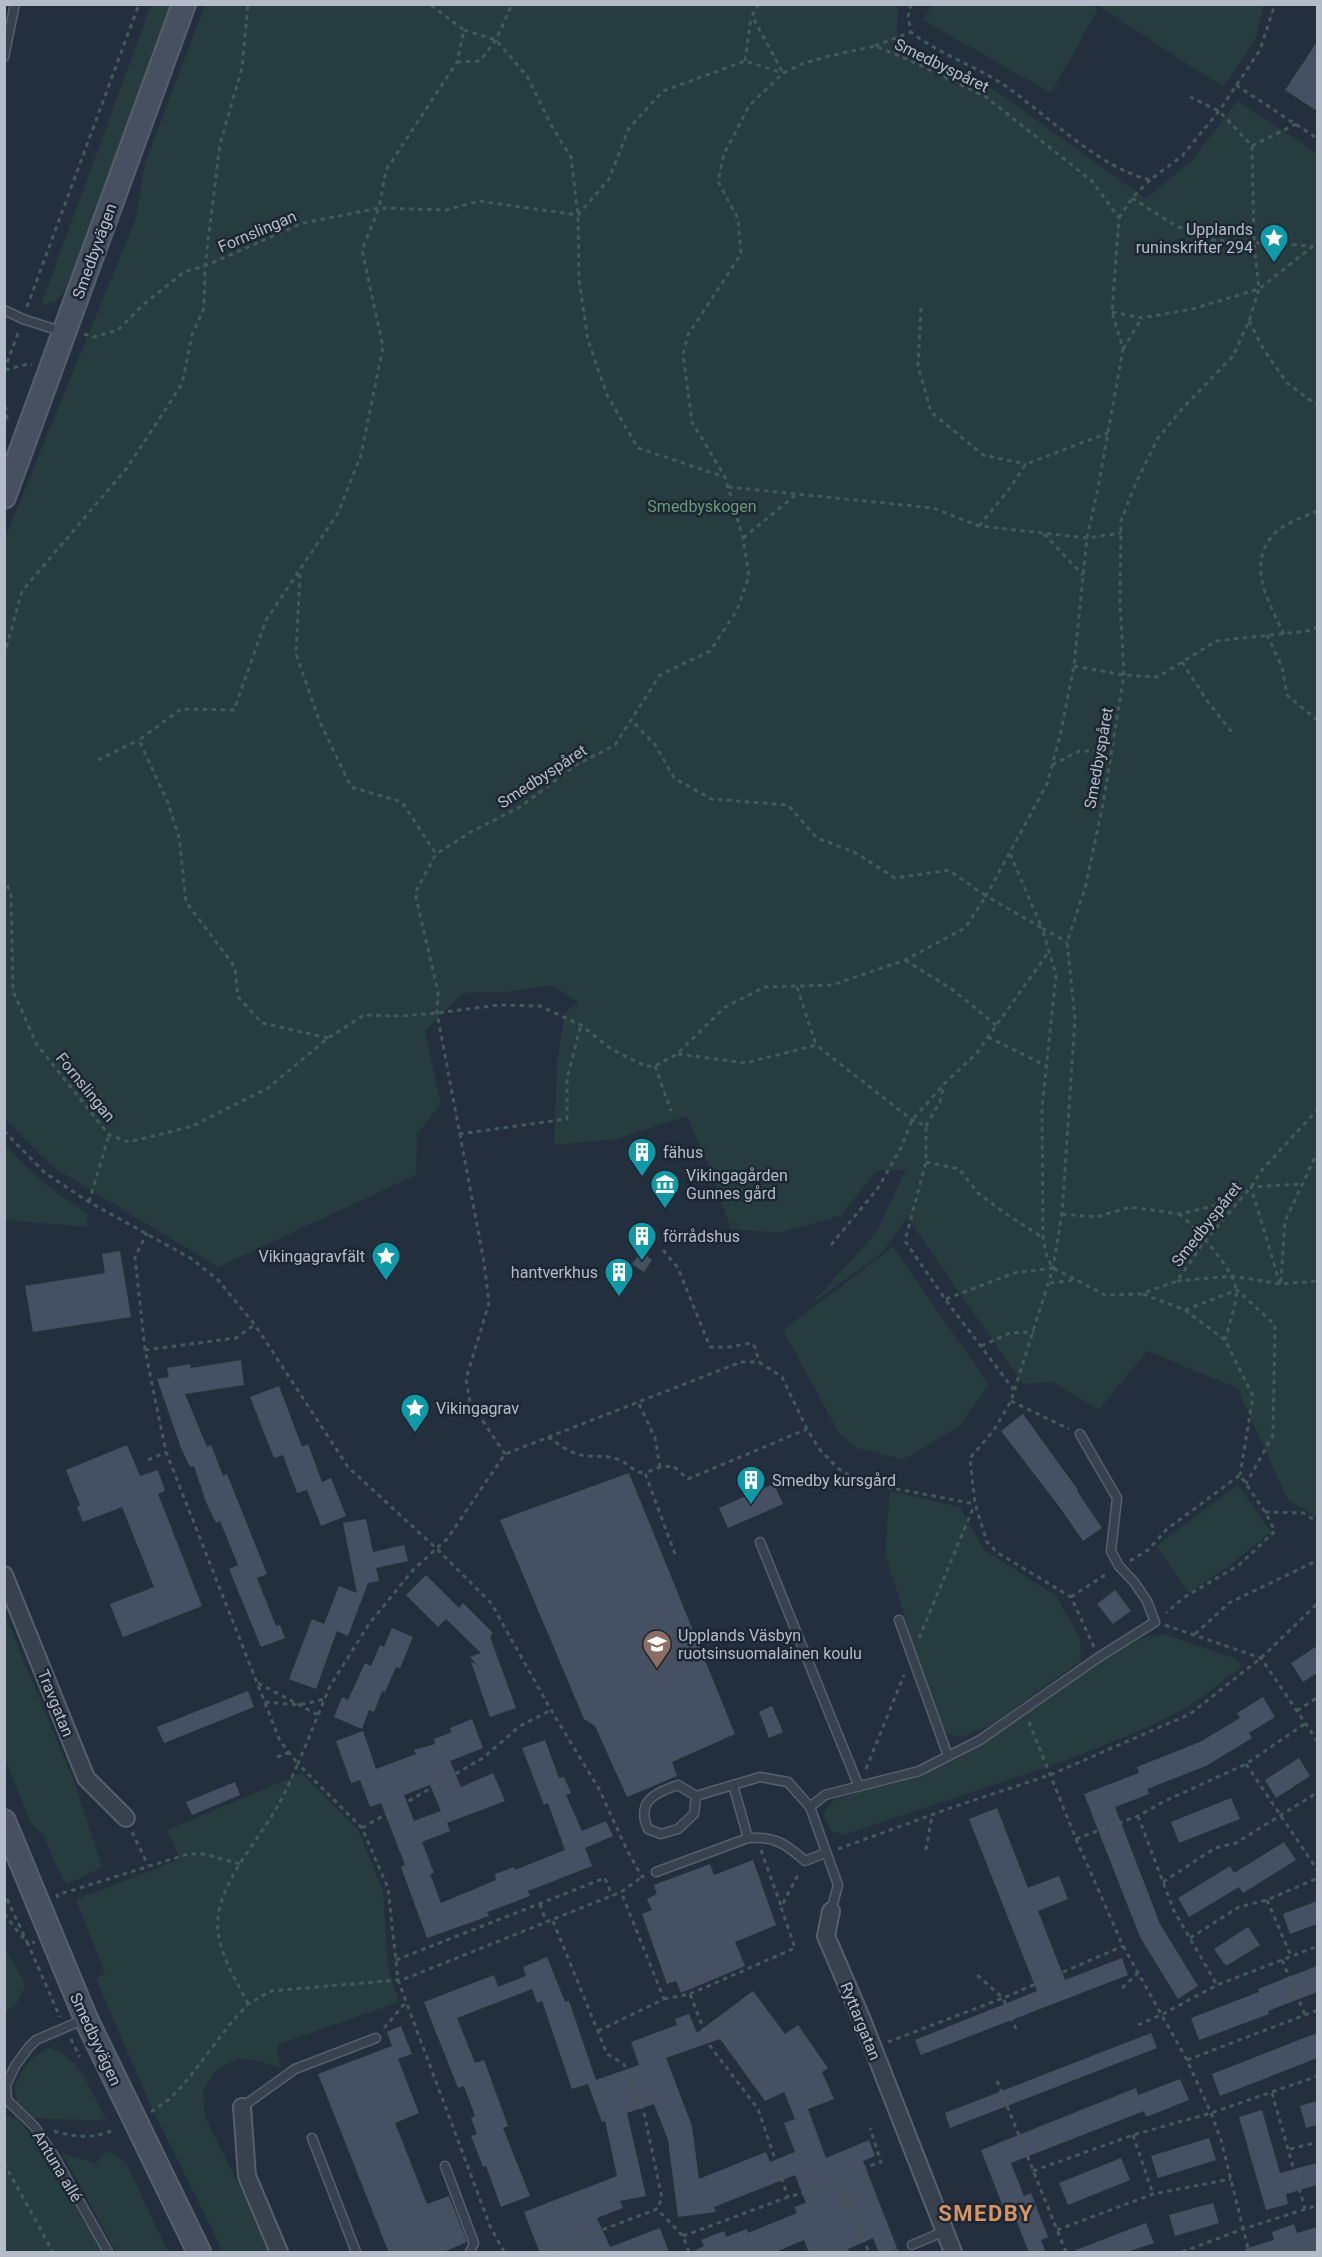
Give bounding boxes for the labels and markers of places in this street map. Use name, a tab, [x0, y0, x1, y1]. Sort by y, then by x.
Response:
place label: Upplands runinskrifter 294	[1136, 220, 1253, 257]
place icon: Upplands runinskrifter 294	[1258, 222, 1290, 264]
building icon: fähus	[626, 1136, 658, 1178]
place label: fähus	[663, 1143, 703, 1162]
place label: Vikingagården Gunnes gård	[686, 1166, 788, 1203]
museum icon: Vikingagården Gunnes gård	[649, 1168, 681, 1210]
building icon: förrådshus	[626, 1220, 658, 1262]
place label: förrådshus	[663, 1227, 740, 1246]
place icon: Vikingagravfält	[370, 1240, 402, 1282]
place label: Vikingagravfält	[258, 1247, 365, 1266]
building icon: hantverkhus	[603, 1256, 635, 1298]
place label: hantverkhus	[511, 1263, 598, 1282]
place icon: Vikingagrav	[399, 1392, 431, 1434]
place label: Vikingagrav	[436, 1399, 519, 1418]
building icon: Smedby kursgård	[735, 1464, 767, 1506]
place label: Smedby kursgård	[772, 1471, 896, 1490]
place label: Upplands Väsbyn ruotsinsuomalainen koulu	[678, 1626, 862, 1663]
school or university icon: Upplands Väsbyn ruotsinsuomalainen koulu	[641, 1628, 673, 1670]

